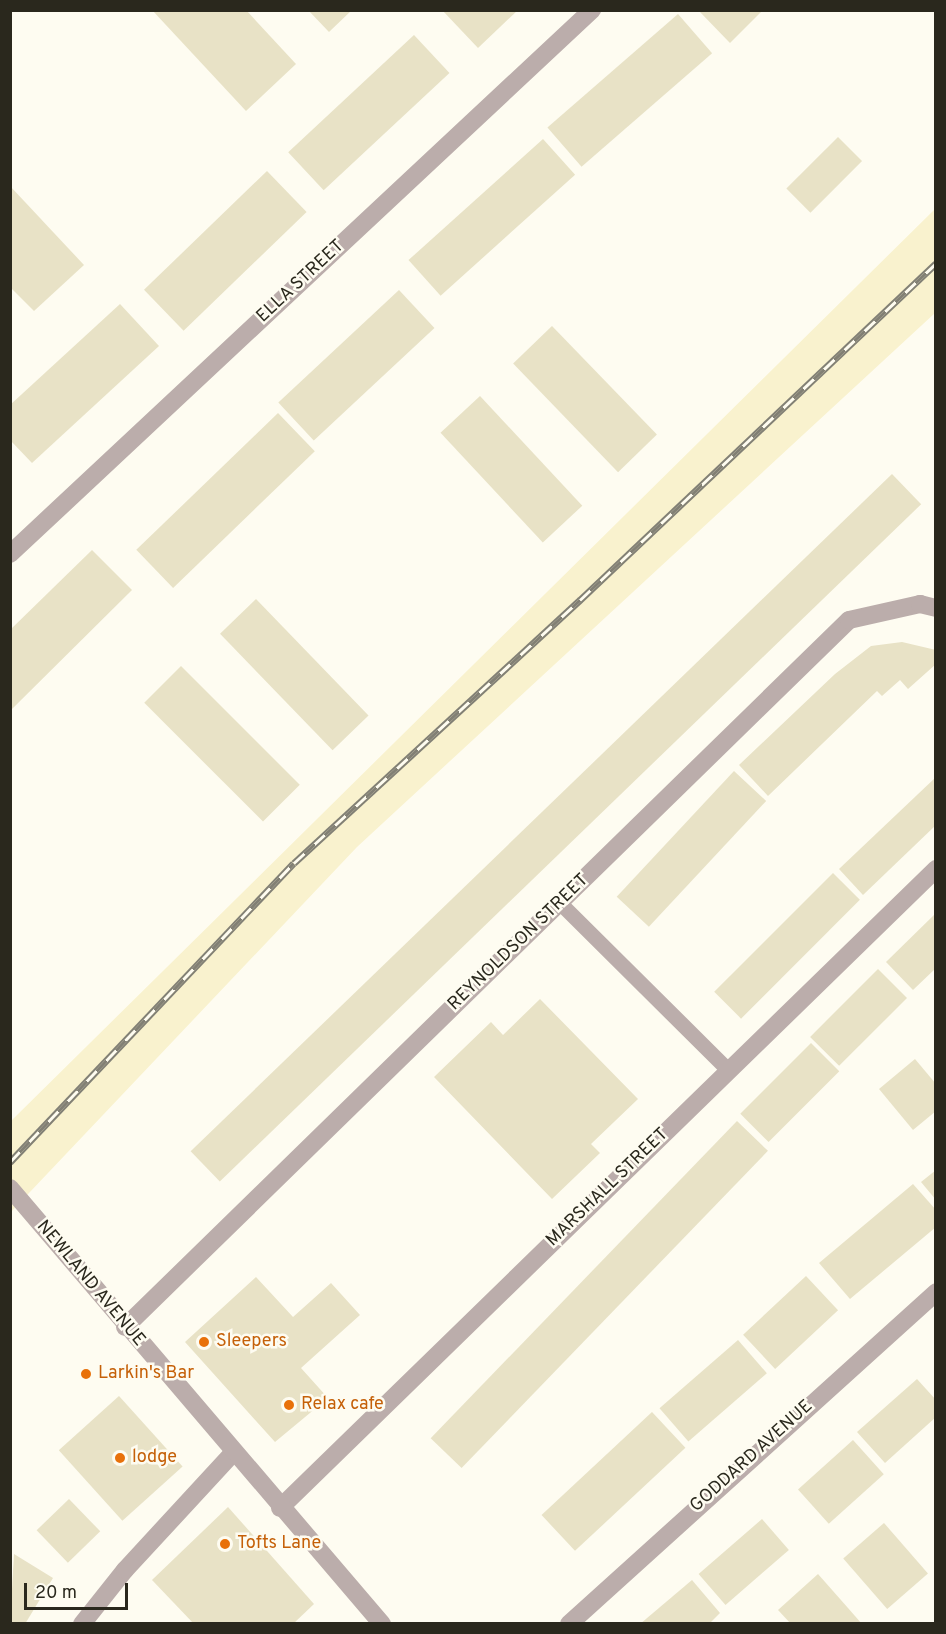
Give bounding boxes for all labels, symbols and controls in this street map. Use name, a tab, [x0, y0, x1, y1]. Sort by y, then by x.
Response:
street label: ELLA STREET	[253, 236, 349, 328]
street label: REYNOLDSON STREET	[444, 870, 594, 1016]
street label: MARSHALL STREET	[542, 1124, 674, 1252]
street label: NEWLAND AVENUE	[31, 1216, 149, 1352]
place label: Sleepers	[216, 1331, 287, 1353]
marker: Sleepers	[197, 1335, 211, 1349]
place label: Larkin's Bar	[98, 1363, 194, 1385]
marker: Larkin's Bar	[79, 1367, 93, 1381]
place label: Relax cafe	[301, 1394, 384, 1416]
street label: GODDARD AVENUE	[686, 1396, 818, 1518]
marker: Relax cafe	[282, 1398, 296, 1412]
place label: lodge	[132, 1447, 177, 1469]
marker: lodge	[113, 1451, 127, 1465]
place label: Tofts Lane	[237, 1533, 321, 1555]
marker: Tofts Lane	[218, 1537, 232, 1551]
scale bar	[27, 1571, 130, 1609]
text: 20 m	[35, 1582, 77, 1605]

